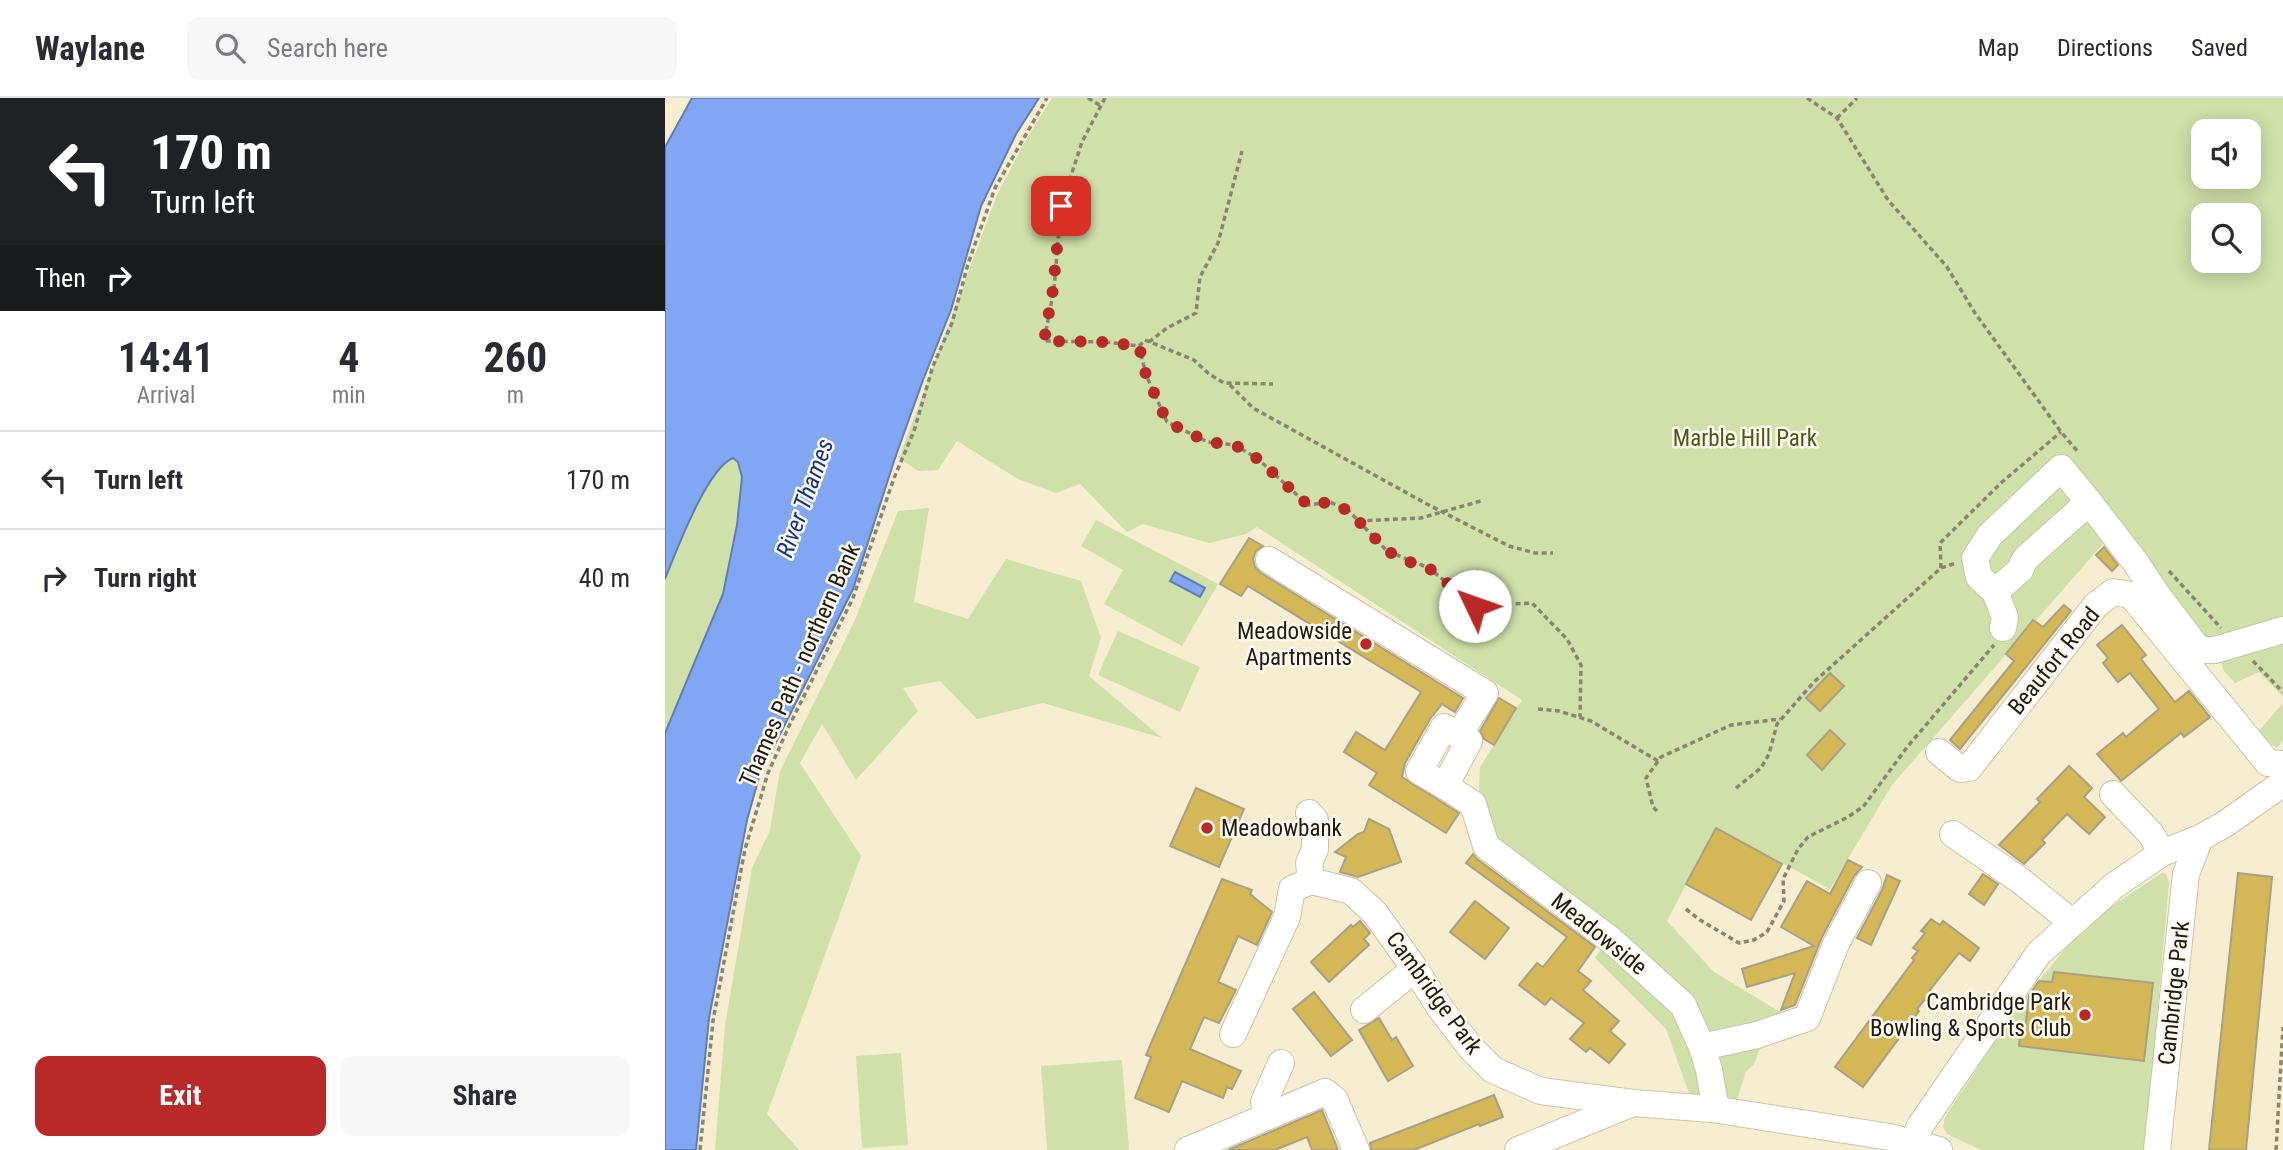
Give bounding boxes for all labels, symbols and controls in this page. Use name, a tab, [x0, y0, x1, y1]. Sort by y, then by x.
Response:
search box	[187, 17, 677, 80]
text: Waylane	[35, 29, 145, 68]
icon: search	[211, 29, 249, 67]
text: Search here	[267, 33, 388, 63]
text: Map	[1978, 34, 2019, 62]
text: Directions	[2057, 34, 2153, 62]
text: Saved	[2191, 34, 2248, 62]
map controls	[2191, 119, 2261, 273]
button: sound	[2191, 119, 2261, 189]
text: 170 m	[150, 124, 272, 181]
icon: left	[35, 126, 126, 217]
pin	[1031, 176, 1091, 236]
text: Turn left	[150, 183, 255, 221]
icon: arrive	[1042, 187, 1080, 225]
button: search	[2191, 203, 2261, 273]
icon: right	[100, 259, 138, 297]
text: Then	[35, 263, 86, 293]
text: 14:41	[118, 333, 214, 382]
text: 4	[338, 333, 359, 382]
text: 260	[483, 333, 547, 382]
text: Arrival	[137, 382, 195, 409]
text: min	[332, 382, 366, 409]
text: m	[507, 382, 524, 409]
park label: Marble Hill Park	[1673, 425, 1818, 452]
water label: River Thames	[771, 435, 839, 561]
icon: left	[35, 461, 73, 499]
text: Turn left	[94, 465, 183, 495]
text: 170 m	[566, 465, 630, 495]
street label: Thames Path - northern Bank	[734, 539, 866, 791]
icon: right	[35, 559, 73, 597]
text: Turn right	[94, 563, 196, 593]
text: 40 m	[579, 563, 630, 593]
position arrow	[1438, 569, 1512, 643]
street label: Beaufort Road	[2003, 602, 2105, 720]
place label: Meadowside Apartments	[1237, 618, 1352, 671]
marker: Meadowside Apartments	[1358, 636, 1374, 652]
place label: Meadowbank	[1221, 815, 1343, 842]
marker: Meadowbank	[1199, 820, 1215, 836]
street label: Meadowside	[1546, 887, 1652, 981]
street label: Cambridge Park	[2153, 919, 2195, 1066]
street label: Cambridge Park	[1381, 926, 1488, 1060]
place label: Cambridge Park Bowling & Sports Club	[1870, 989, 2072, 1042]
marker: Cambridge Park Bowling & Sports Club	[2077, 1007, 2093, 1023]
button: Exit	[35, 1056, 326, 1136]
button: Share	[340, 1056, 630, 1136]

